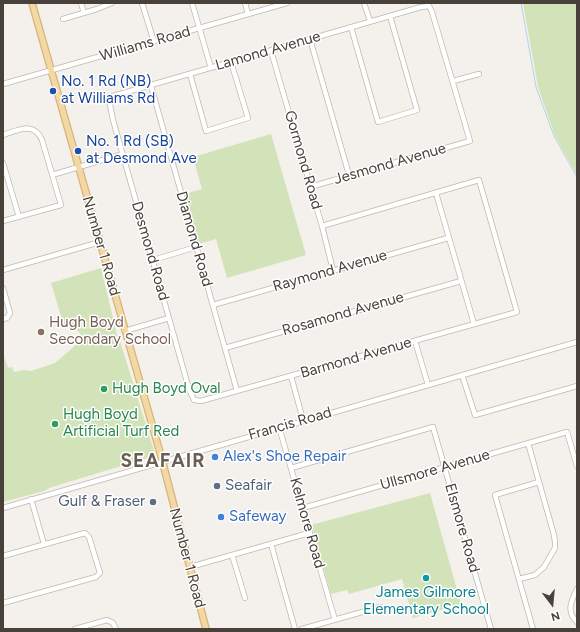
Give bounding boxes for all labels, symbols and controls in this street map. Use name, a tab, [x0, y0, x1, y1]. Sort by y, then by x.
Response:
street label: Williams Road	[98, 22, 192, 66]
street label: Lamond Avenue	[213, 27, 323, 75]
place label: No. 1 Rd (NB) at Williams Rd	[61, 73, 155, 108]
marker: No. 1 Rd (NB) at Williams Rd	[48, 86, 58, 96]
street label: Gormond Road	[280, 108, 326, 212]
place label: No. 1 Rd (SB) at Desmond Ave	[86, 133, 197, 168]
street label: Jesmond Avenue	[332, 139, 448, 189]
marker: No. 1 Rd (SB) at Desmond Ave	[73, 146, 83, 156]
street label: Diamond Road	[172, 189, 216, 289]
street label: Number 1 Road	[78, 194, 124, 298]
street label: Desmond Road	[127, 199, 173, 303]
street label: Raymond Avenue	[271, 246, 389, 296]
street label: Rosamond Avenue	[280, 288, 406, 340]
place label: Hugh Boyd Secondary School	[49, 314, 171, 349]
marker: Hugh Boyd Secondary School	[36, 327, 46, 337]
street label: Barmond Avenue	[298, 334, 414, 382]
place label: Hugh Boyd Oval	[112, 380, 221, 398]
marker: Hugh Boyd Oval	[99, 384, 109, 394]
street label: Francis Road	[246, 404, 334, 444]
place label: Hugh Boyd Artificial Turf Red	[63, 406, 179, 441]
marker: Hugh Boyd Artificial Turf Red	[50, 419, 60, 429]
street label: Ullsmore Avenue	[378, 446, 492, 494]
place label: Alex's Shoe Repair	[223, 448, 346, 466]
district label: SEAFAIR	[120, 450, 206, 472]
marker: Alex's Shoe Repair	[210, 452, 220, 462]
street label: Kelmore Road	[285, 476, 329, 570]
place label: Seafair	[225, 477, 272, 495]
marker: Seafair	[212, 481, 222, 491]
street label: Elsmore Road	[441, 481, 483, 575]
place label: Gulf & Fraser	[58, 493, 145, 511]
marker: Gulf & Fraser	[148, 497, 158, 507]
street label: Number 1 Road	[165, 506, 209, 610]
place label: Safeway	[229, 508, 286, 526]
marker: Safeway	[216, 512, 226, 522]
marker: James Gilmore Elementary School	[421, 573, 431, 583]
place label: James Gilmore Elementary School	[363, 584, 489, 619]
north arrow	[532, 584, 572, 624]
text: N	[550, 609, 561, 623]

